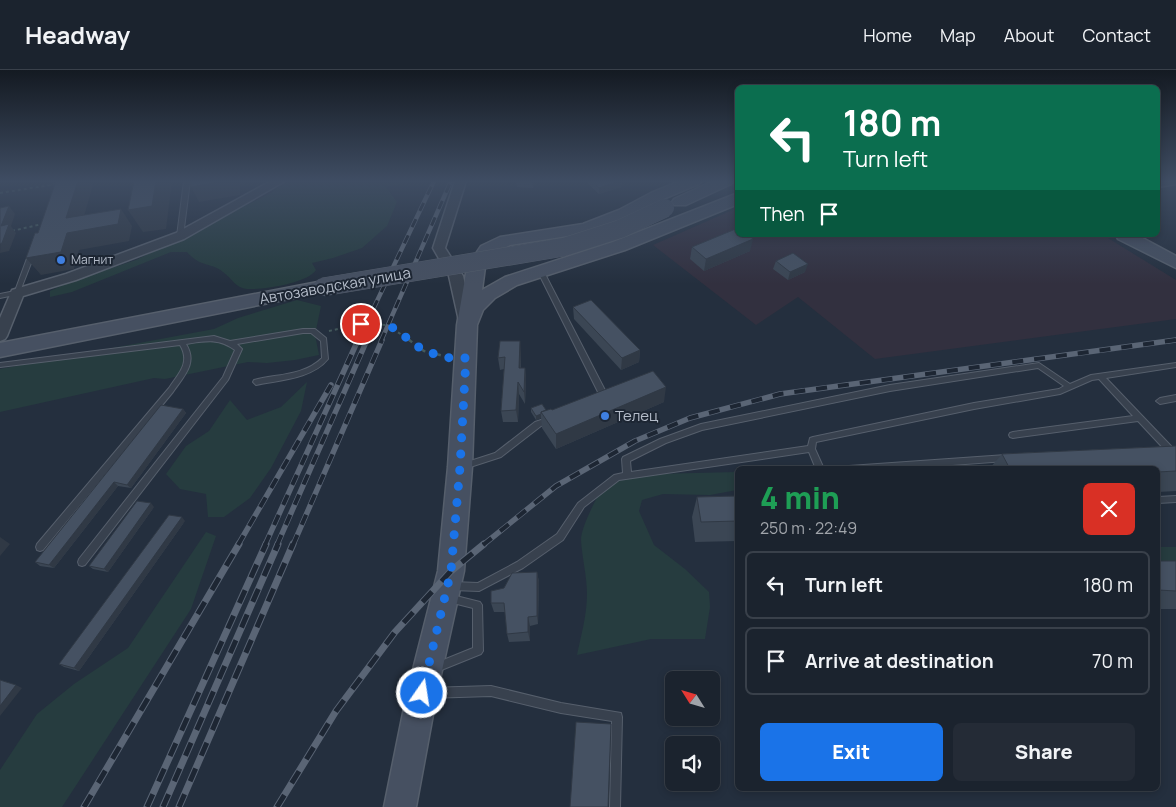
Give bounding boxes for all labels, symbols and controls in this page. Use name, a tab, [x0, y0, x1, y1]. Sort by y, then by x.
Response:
text: Headway	[25, 18, 130, 51]
text: Home	[863, 23, 912, 47]
text: Map	[940, 23, 976, 47]
text: About	[1004, 23, 1054, 47]
text: Contact	[1082, 23, 1151, 47]
text: 180 m	[843, 99, 941, 147]
icon: left	[760, 105, 825, 170]
text: Turn left	[843, 144, 928, 174]
icon: arrive	[815, 200, 843, 228]
text: Then	[760, 201, 805, 227]
place label: Магнит	[71, 251, 113, 268]
marker: Магнит	[55, 254, 67, 266]
street label: Автозаводская улица	[258, 262, 412, 309]
pin	[340, 303, 382, 345]
icon: arrive	[347, 310, 375, 338]
place label: Телец	[615, 405, 659, 426]
marker: Телец	[599, 410, 611, 422]
text: 4 min	[760, 477, 840, 518]
button: close	[1083, 483, 1135, 535]
text: 250 m · 22:49	[760, 517, 857, 539]
icon: left	[762, 571, 790, 599]
text: Turn left	[805, 572, 883, 598]
text: 180 m	[1083, 572, 1133, 598]
icon: arrive	[762, 647, 790, 675]
text: Arrive at destination	[805, 648, 994, 674]
text: 70 m	[1092, 648, 1133, 674]
position arrow	[395, 666, 447, 718]
north arrow	[665, 671, 720, 726]
map controls	[665, 671, 720, 791]
button: Exit	[760, 723, 943, 781]
button: Share	[953, 723, 1135, 781]
button: sound	[665, 736, 720, 791]

